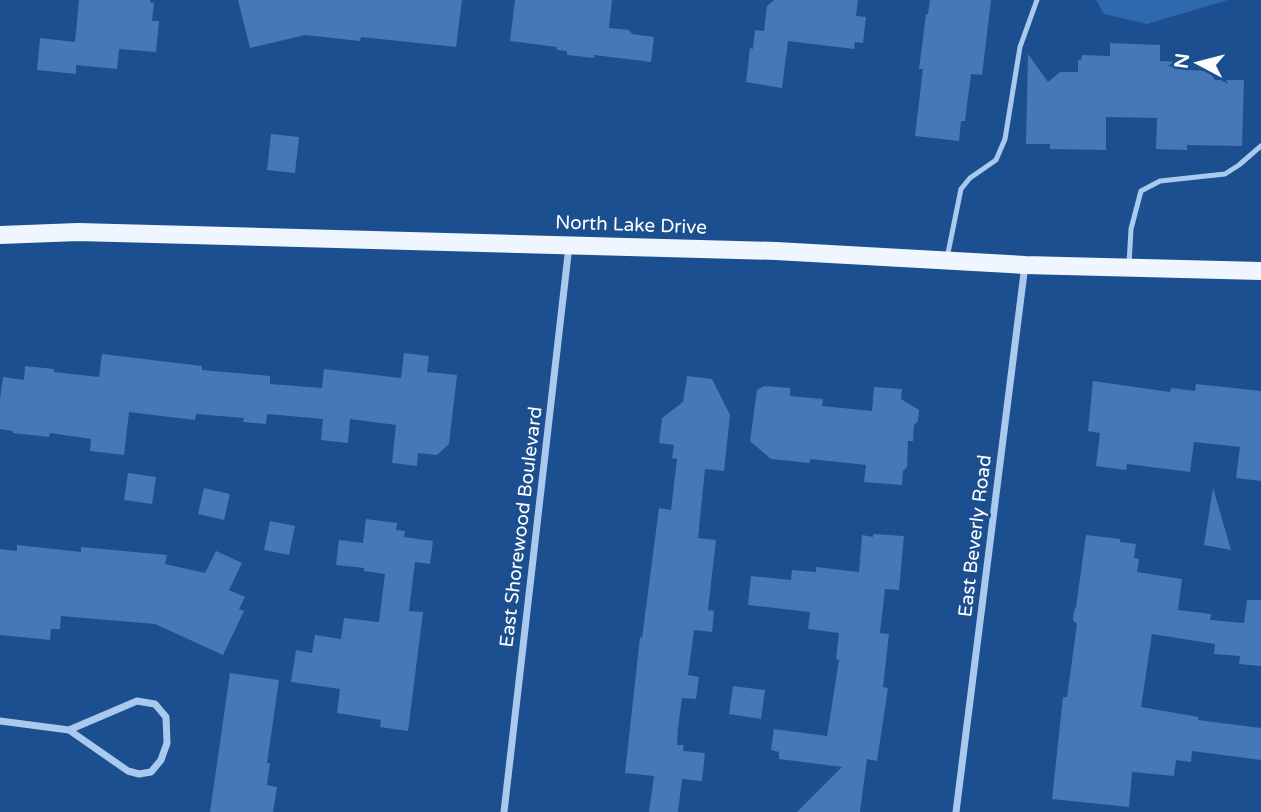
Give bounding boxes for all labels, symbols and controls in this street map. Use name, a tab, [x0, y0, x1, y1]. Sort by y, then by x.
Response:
north arrow	[1163, 28, 1233, 98]
text: N	[1170, 52, 1194, 70]
street label: North Lake Drive	[555, 211, 707, 239]
street label: East Shorewood Boulevard	[495, 405, 547, 649]
street label: East Beverly Road	[954, 454, 996, 618]

